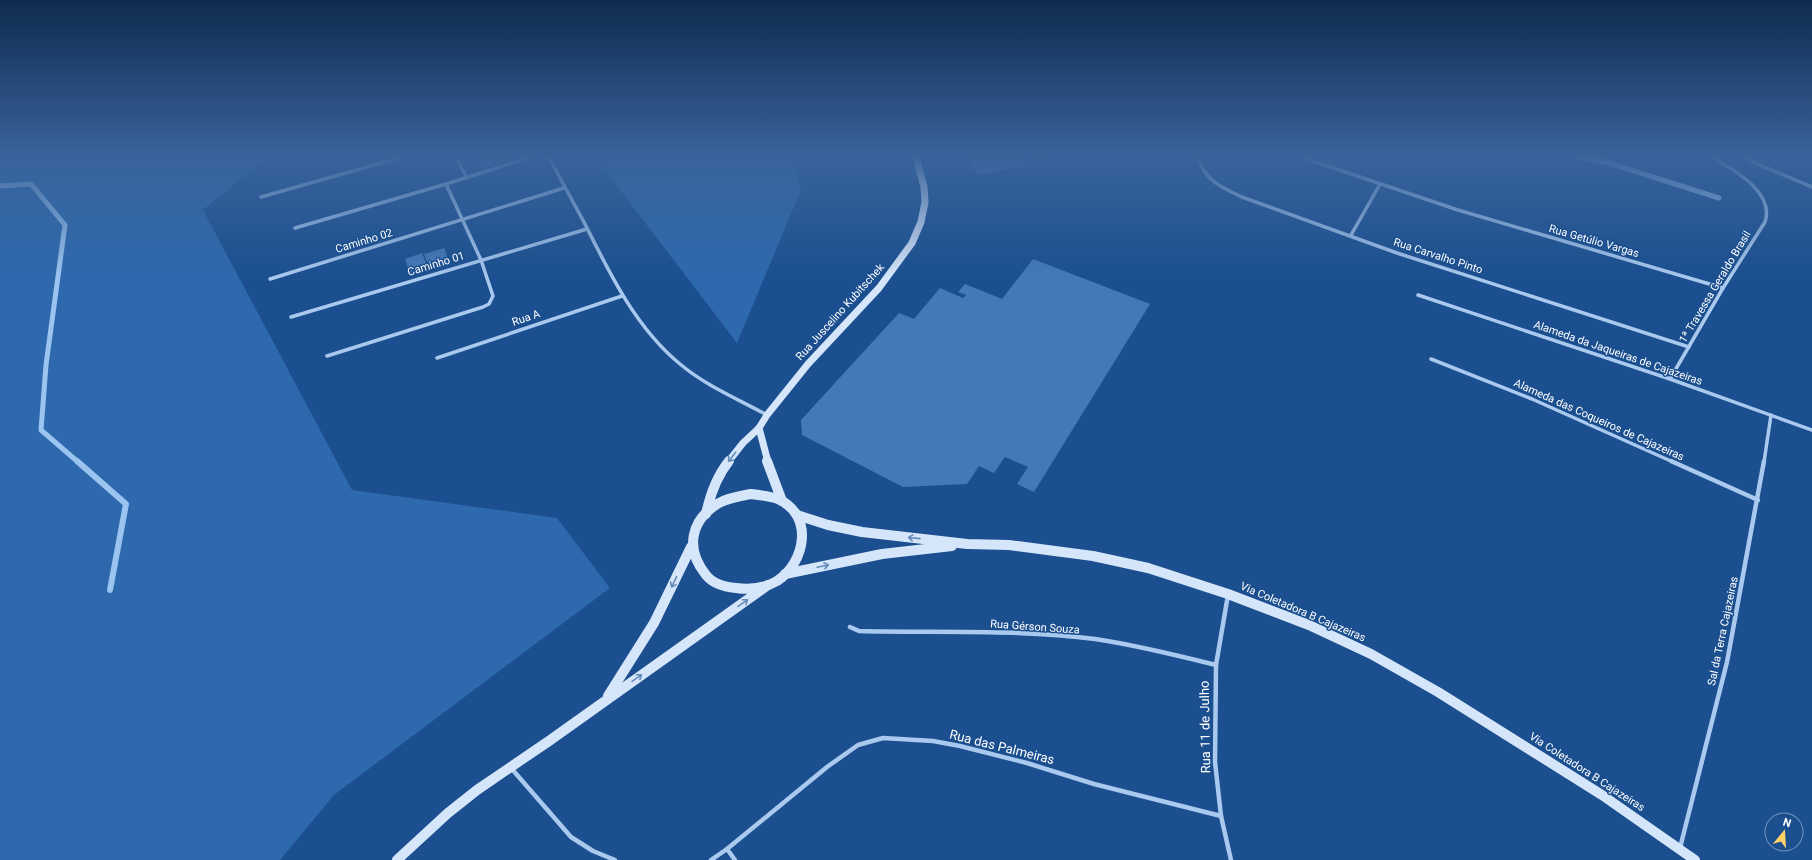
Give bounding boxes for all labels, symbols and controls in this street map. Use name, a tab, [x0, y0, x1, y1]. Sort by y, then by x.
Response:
street label: Rua Getúlio Vargas	[1547, 222, 1641, 260]
street label: Caminho 02	[334, 226, 394, 256]
street label: 1ª Travessa Geraldo Brasil	[1676, 229, 1754, 345]
street label: Rua Carvalho Pinto	[1392, 235, 1484, 277]
street label: Caminho 01	[406, 249, 466, 279]
street label: Rua Juscelino Kubitschek	[793, 261, 887, 363]
street label: Rua A	[510, 307, 542, 329]
street label: Alameda da Jaqueiras de Cajazeiras	[1532, 318, 1704, 388]
street label: Alameda das Coqueiros de Cajazeiras	[1512, 376, 1686, 464]
one-way arrow	[728, 451, 736, 462]
one-way arrow	[908, 534, 921, 542]
one-way arrow	[817, 562, 830, 570]
street label: Sal da Terra Cajazeiras	[1705, 575, 1741, 687]
one-way arrow	[670, 576, 677, 588]
street label: Via Coletadora B Cajazeiras	[1238, 580, 1368, 644]
one-way arrow	[737, 599, 748, 607]
street label: Rua Gérson Souza	[990, 617, 1080, 637]
one-way arrow	[631, 674, 642, 682]
street label: Rua 11 de Julho	[1197, 680, 1213, 774]
street label: Rua das Palmeiras	[948, 727, 1056, 767]
street label: Via Coletadora B Cajazeiras	[1527, 730, 1647, 814]
north arrow	[1764, 812, 1804, 852]
text: N	[1781, 816, 1793, 830]

